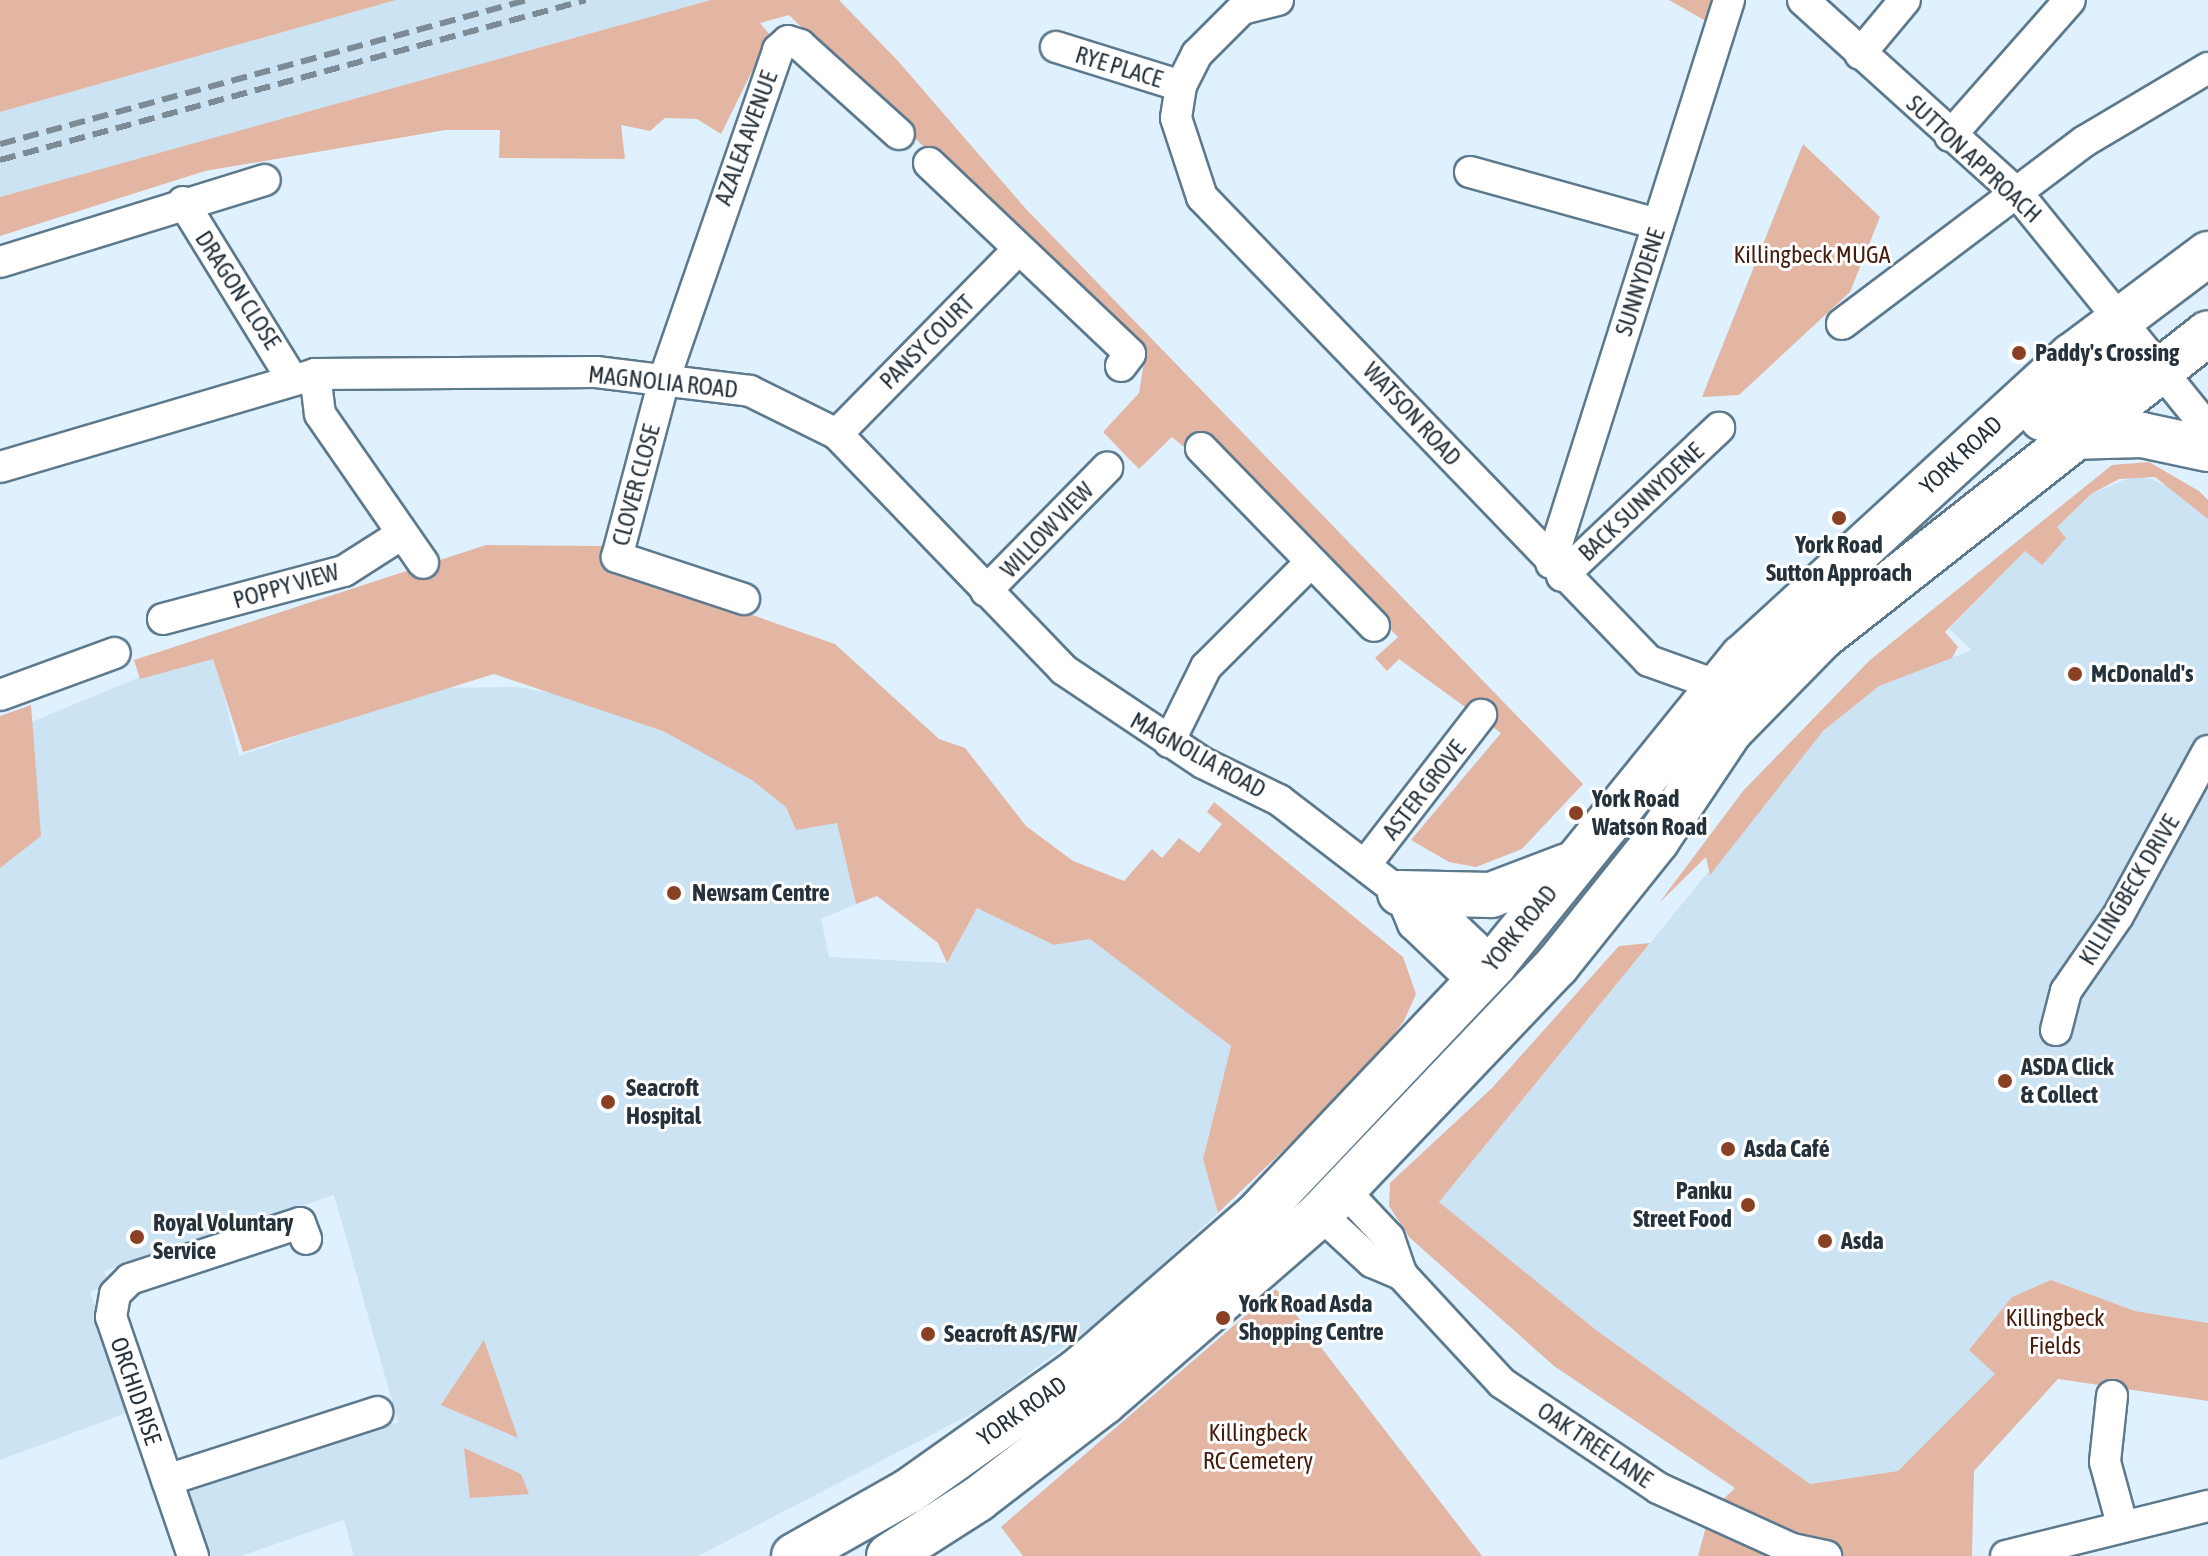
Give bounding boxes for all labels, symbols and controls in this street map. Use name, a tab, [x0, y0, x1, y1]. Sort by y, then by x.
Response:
street label: RYE PLACE	[1072, 40, 1166, 94]
street label: AZALEA AVENUE	[708, 67, 784, 209]
street label: SUTTON APPROACH	[1901, 89, 2047, 229]
street label: DRAGON CLOSE	[189, 225, 287, 355]
street label: SUNNYDENE	[1609, 225, 1671, 339]
park label: Killingbeck MUGA	[1733, 241, 1891, 269]
street label: PANSY COURT	[874, 289, 980, 395]
place label: Paddy's Crossing	[2035, 339, 2179, 367]
marker: Paddy's Crossing	[2010, 344, 2028, 362]
street label: WATSON ROAD	[1357, 356, 1467, 472]
street label: MAGNOLIA ROAD	[587, 360, 739, 404]
street label: YORK ROAD	[1914, 410, 2008, 500]
street label: CLOVER CLOSE	[606, 421, 666, 549]
street label: BACK SUNNYDENE	[1573, 437, 1709, 567]
street label: WILLOW VIEW	[994, 476, 1100, 584]
marker: York Road Sutton Approach	[1830, 509, 1848, 527]
place label: York Road Sutton Approach	[1766, 531, 1912, 587]
street label: POPPY VIEW	[230, 557, 342, 615]
place label: McDonald's	[2091, 660, 2193, 688]
marker: McDonald's	[2066, 665, 2084, 683]
street label: MAGNOLIA ROAD	[1125, 706, 1271, 804]
street label: ASTER GROVE	[1376, 735, 1472, 845]
place label: York Road Watson Road	[1592, 785, 1707, 841]
marker: York Road Watson Road	[1567, 804, 1585, 822]
street label: KILLINGBECK DRIVE	[2073, 810, 2185, 970]
place label: Newsam Centre	[692, 879, 830, 907]
street label: YORK ROAD	[1477, 879, 1563, 977]
marker: Newsam Centre	[663, 882, 685, 904]
place label: ASDA Click & Collect	[2021, 1053, 2113, 1109]
marker: ASDA Click & Collect	[1996, 1072, 2014, 1090]
place label: Seacroft Hospital	[626, 1074, 701, 1130]
marker: Seacroft Hospital	[597, 1091, 619, 1113]
place label: Asda Café	[1744, 1135, 1830, 1163]
marker: Asda Café	[1719, 1140, 1737, 1158]
place label: Panku Street Food	[1633, 1177, 1732, 1233]
marker: Panku Street Food	[1739, 1196, 1757, 1214]
place label: Royal Voluntary Service	[153, 1209, 293, 1265]
place label: Asda	[1841, 1227, 1884, 1255]
marker: Royal Voluntary Service	[128, 1228, 146, 1246]
marker: Asda	[1816, 1232, 1834, 1250]
place label: York Road Asda Shopping Centre	[1239, 1290, 1384, 1346]
park label: Killingbeck Fields	[2005, 1304, 2105, 1360]
marker: York Road Asda Shopping Centre	[1214, 1309, 1232, 1327]
place label: Seacroft AS/FW	[944, 1320, 1077, 1348]
marker: Seacroft AS/FW	[919, 1325, 937, 1343]
street label: ORCHID RISE	[104, 1333, 168, 1449]
street label: YORK ROAD	[972, 1370, 1072, 1452]
street label: OAK TREE LANE	[1532, 1396, 1658, 1494]
park label: Killingbeck RC Cemetery	[1203, 1419, 1313, 1475]

